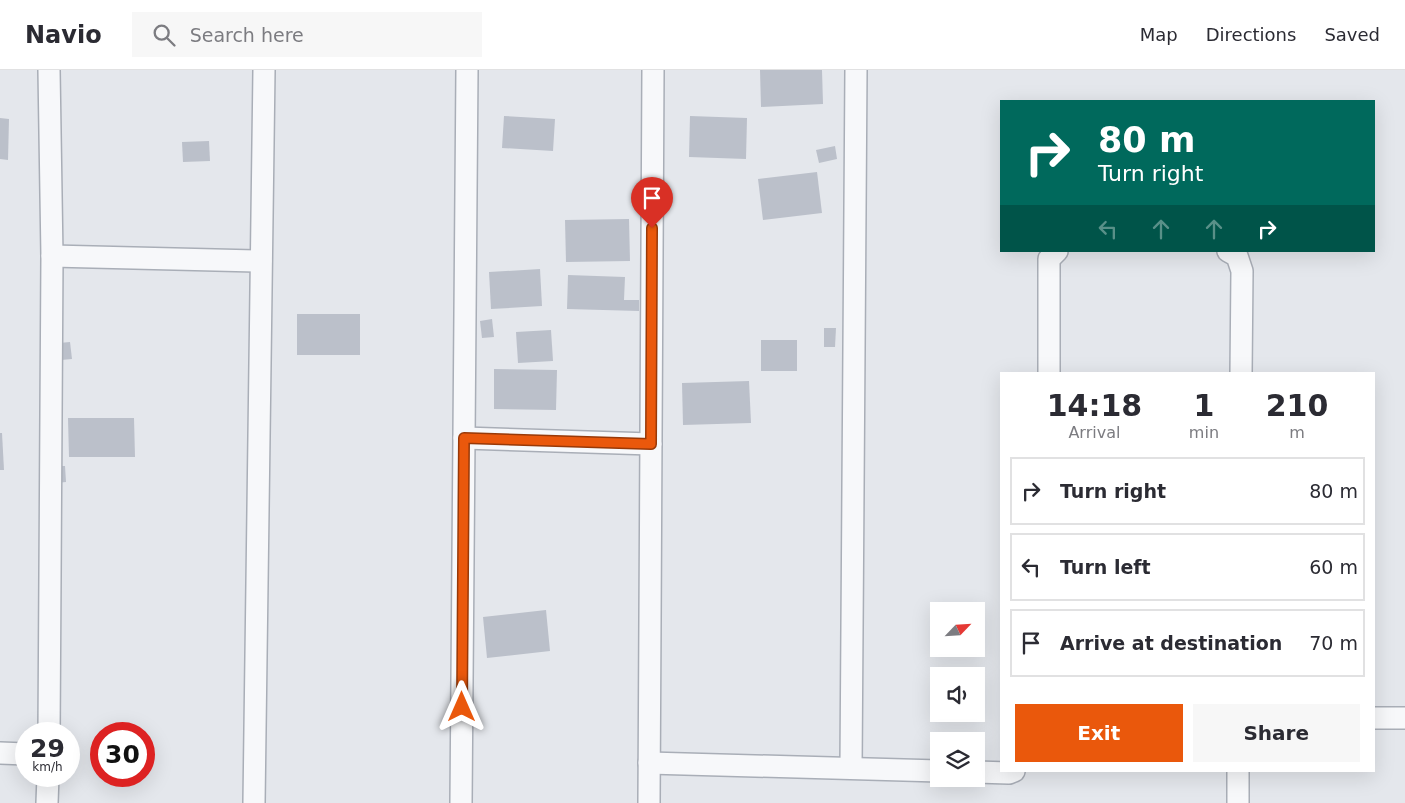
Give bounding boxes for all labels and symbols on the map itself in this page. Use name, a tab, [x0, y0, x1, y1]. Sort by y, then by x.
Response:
pin	[631, 177, 673, 228]
north arrow	[930, 602, 985, 658]
position arrow	[435, 680, 487, 732]
speed limit sign: 30	[90, 722, 155, 787]

